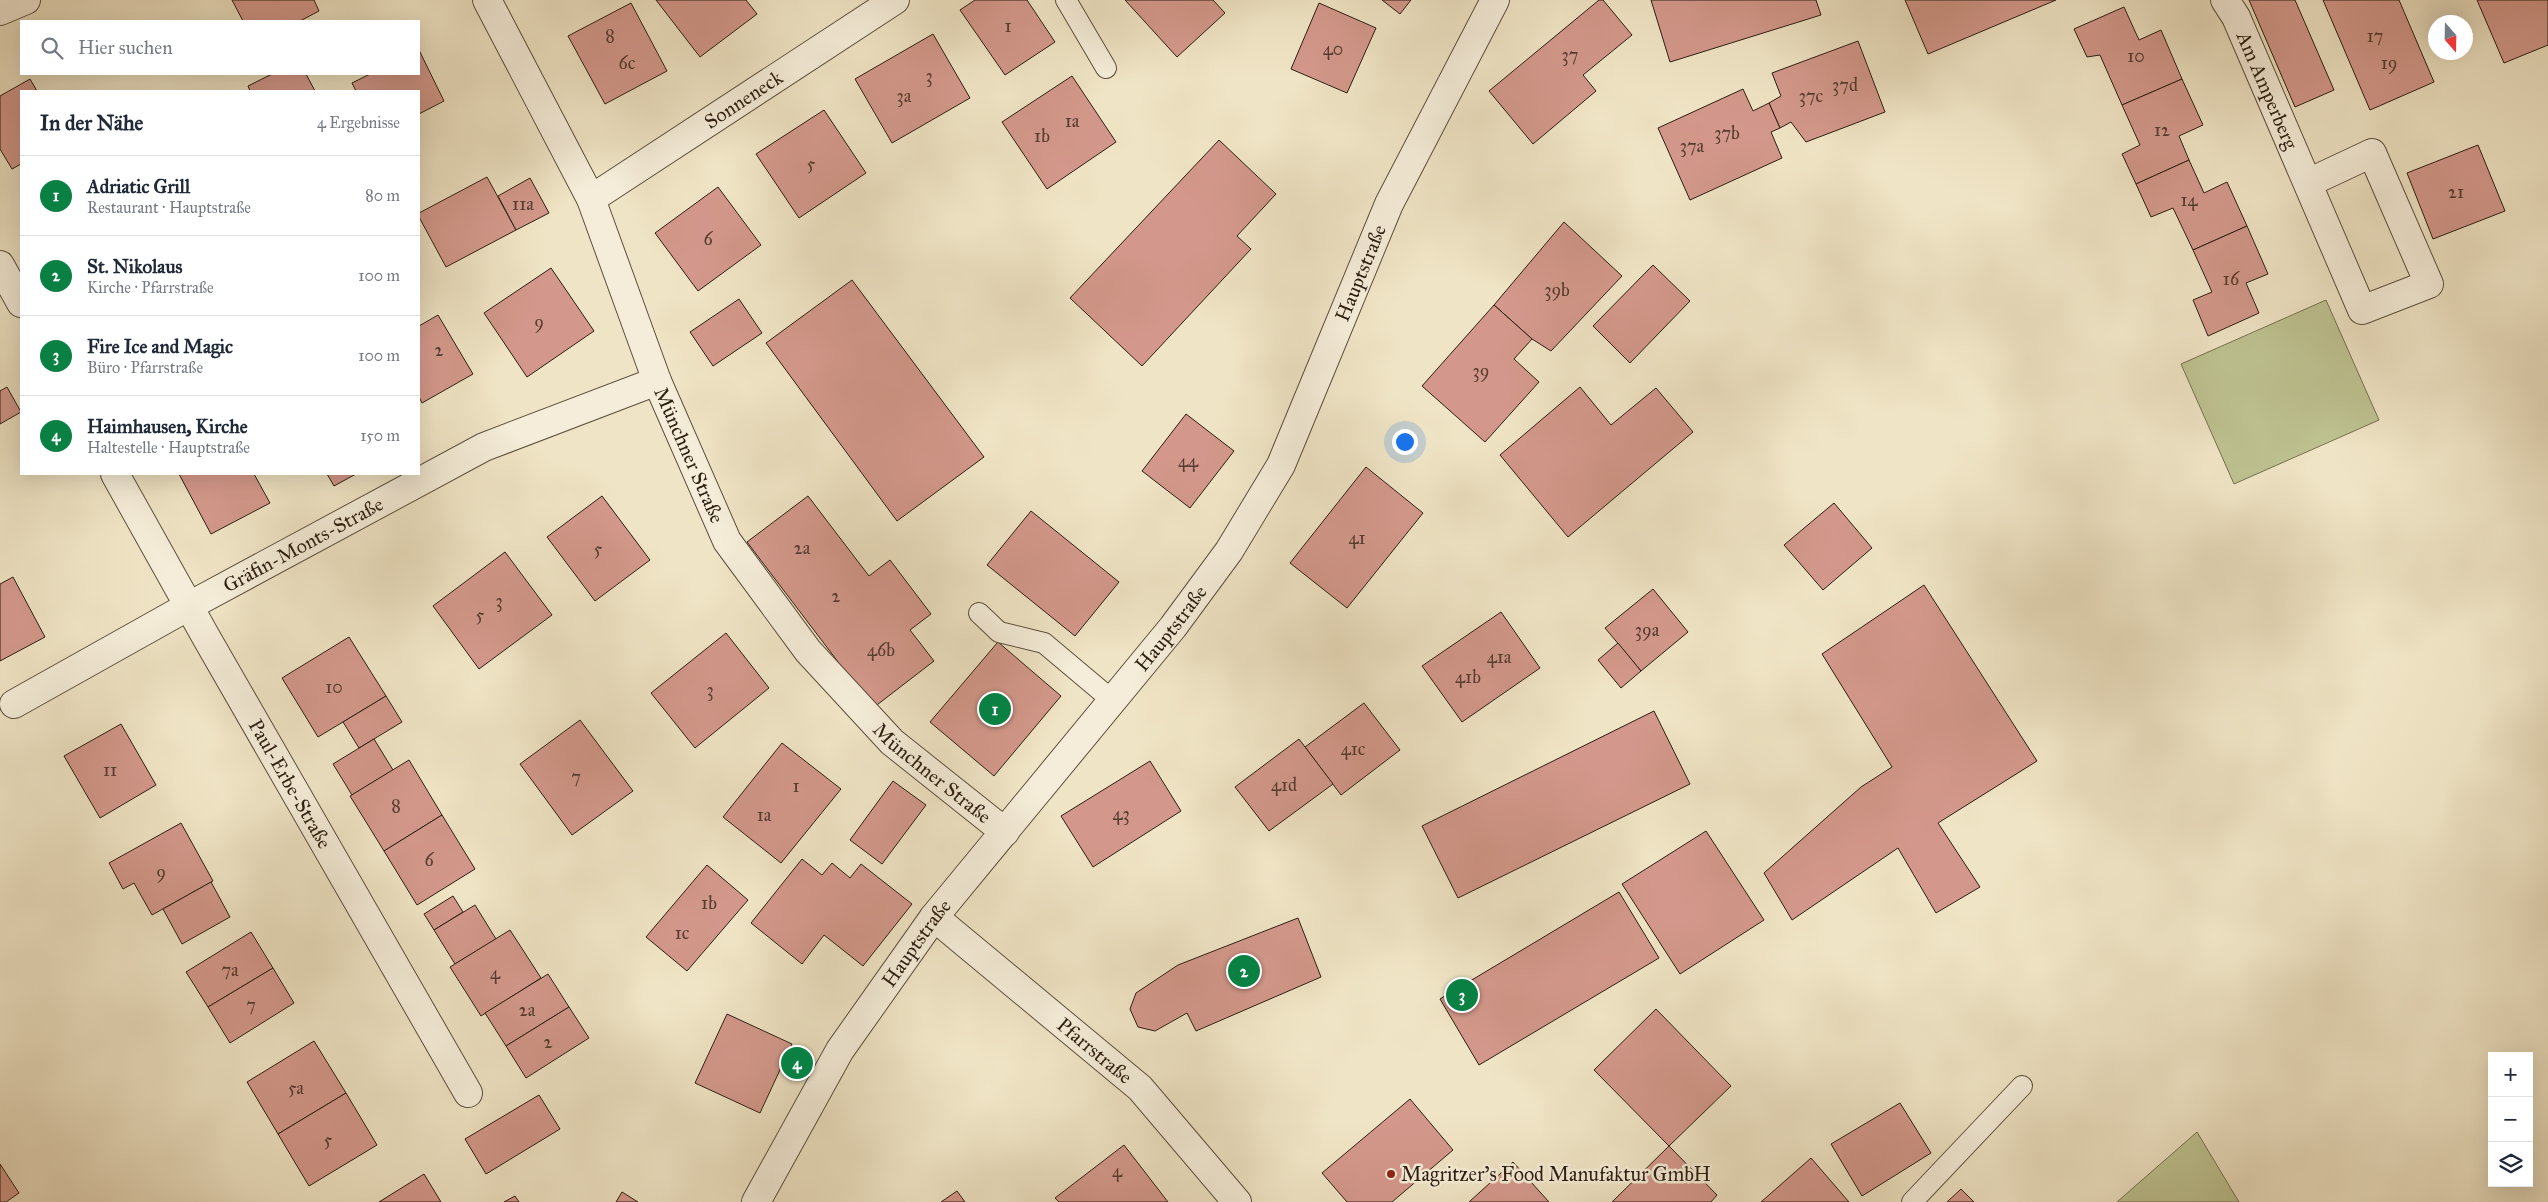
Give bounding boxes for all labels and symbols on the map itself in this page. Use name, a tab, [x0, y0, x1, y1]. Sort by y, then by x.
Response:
house number: 1	[1004, 15, 1012, 37]
north arrow	[2428, 15, 2473, 60]
house number: 8	[605, 25, 615, 47]
house number: 17	[2367, 25, 2383, 47]
street label: Am Amperberg	[2231, 27, 2304, 154]
house number: 40	[1323, 38, 1343, 60]
house number: 37	[1562, 44, 1578, 66]
house number: 10	[2127, 45, 2145, 67]
house number: 6c	[619, 52, 636, 74]
house number: 19	[2381, 52, 2397, 74]
street label: Sonneneck	[700, 65, 788, 134]
house number: 3	[925, 65, 933, 87]
house number: 37d	[1832, 74, 1858, 96]
house number: 3a	[897, 85, 912, 107]
house number: 37c	[1799, 85, 1824, 107]
house number: 1a	[1065, 110, 1080, 132]
house number: 12	[2154, 119, 2170, 141]
house number: 37b	[1714, 122, 1740, 144]
house number: 1b	[1034, 125, 1050, 147]
house number: 37a	[1680, 135, 1705, 157]
house number: 5	[807, 153, 816, 175]
house number: 21	[2448, 181, 2464, 203]
house number: 14	[2180, 189, 2199, 211]
house number: 11a	[512, 193, 534, 215]
street label: Hauptstraße	[1330, 221, 1391, 325]
house number: 6	[703, 228, 713, 250]
house number: 16	[2223, 268, 2240, 290]
house number: 39b	[1544, 279, 1570, 301]
house number: 9	[534, 311, 544, 333]
house number: 2	[435, 339, 444, 361]
house number: 39	[1473, 360, 1489, 382]
street label: Münchner Straße	[649, 384, 730, 527]
your location	[1392, 429, 1418, 455]
house number: 44	[1178, 450, 1199, 472]
street label: Gräfin-Monts-Straße	[219, 492, 387, 597]
house number: 41	[1348, 527, 1366, 549]
house number: 2a	[794, 537, 811, 559]
house number: 5	[594, 538, 603, 560]
street label: Hauptstraße	[1130, 580, 1212, 676]
house number: 2	[832, 585, 841, 607]
house number: 3	[495, 590, 503, 612]
house number: 5	[476, 604, 485, 626]
house number: 39a	[1635, 619, 1660, 641]
house number: 46b	[867, 639, 895, 661]
house number: 41a	[1487, 646, 1512, 668]
house number: 41b	[1455, 666, 1481, 688]
house number: 10	[325, 676, 343, 698]
house number: 3	[706, 679, 714, 701]
pin: 1	[979, 690, 1011, 728]
street label: Paul-Erbe-Straße	[244, 715, 337, 853]
street label: Münchner Straße	[868, 718, 996, 828]
house number: 41c	[1341, 738, 1366, 760]
house number: 11	[103, 759, 117, 781]
house number: 7	[571, 766, 581, 788]
house number: 41d	[1271, 774, 1297, 796]
house number: 1	[792, 775, 800, 797]
house number: 8	[391, 795, 401, 817]
house number: 43	[1112, 803, 1130, 825]
house number: 1a	[757, 804, 772, 826]
house number: 6	[424, 849, 434, 871]
house number: 9	[156, 861, 166, 883]
house number: 1b	[701, 892, 717, 914]
street label: Hauptstraße	[876, 894, 956, 992]
house number: 1c	[675, 922, 690, 944]
pin: 2	[1228, 952, 1260, 990]
house number: 7a	[221, 959, 239, 981]
house number: 4	[490, 962, 501, 984]
pin: 3	[1446, 976, 1478, 1014]
house number: 7	[246, 994, 256, 1016]
house number: 2a	[519, 999, 536, 1021]
street label: Pfarrstraße	[1052, 1012, 1137, 1089]
house number: 2	[544, 1031, 553, 1053]
pin: 4	[781, 1044, 813, 1082]
house number: 5a	[288, 1077, 304, 1099]
house number: 5	[324, 1129, 333, 1151]
house number: 4	[1112, 1160, 1123, 1182]
place label: Magritzer's Food Manufaktur GmbH	[1401, 1162, 1711, 1187]
marker: Magritzer's Food Manufaktur GmbH	[1385, 1168, 1397, 1180]

